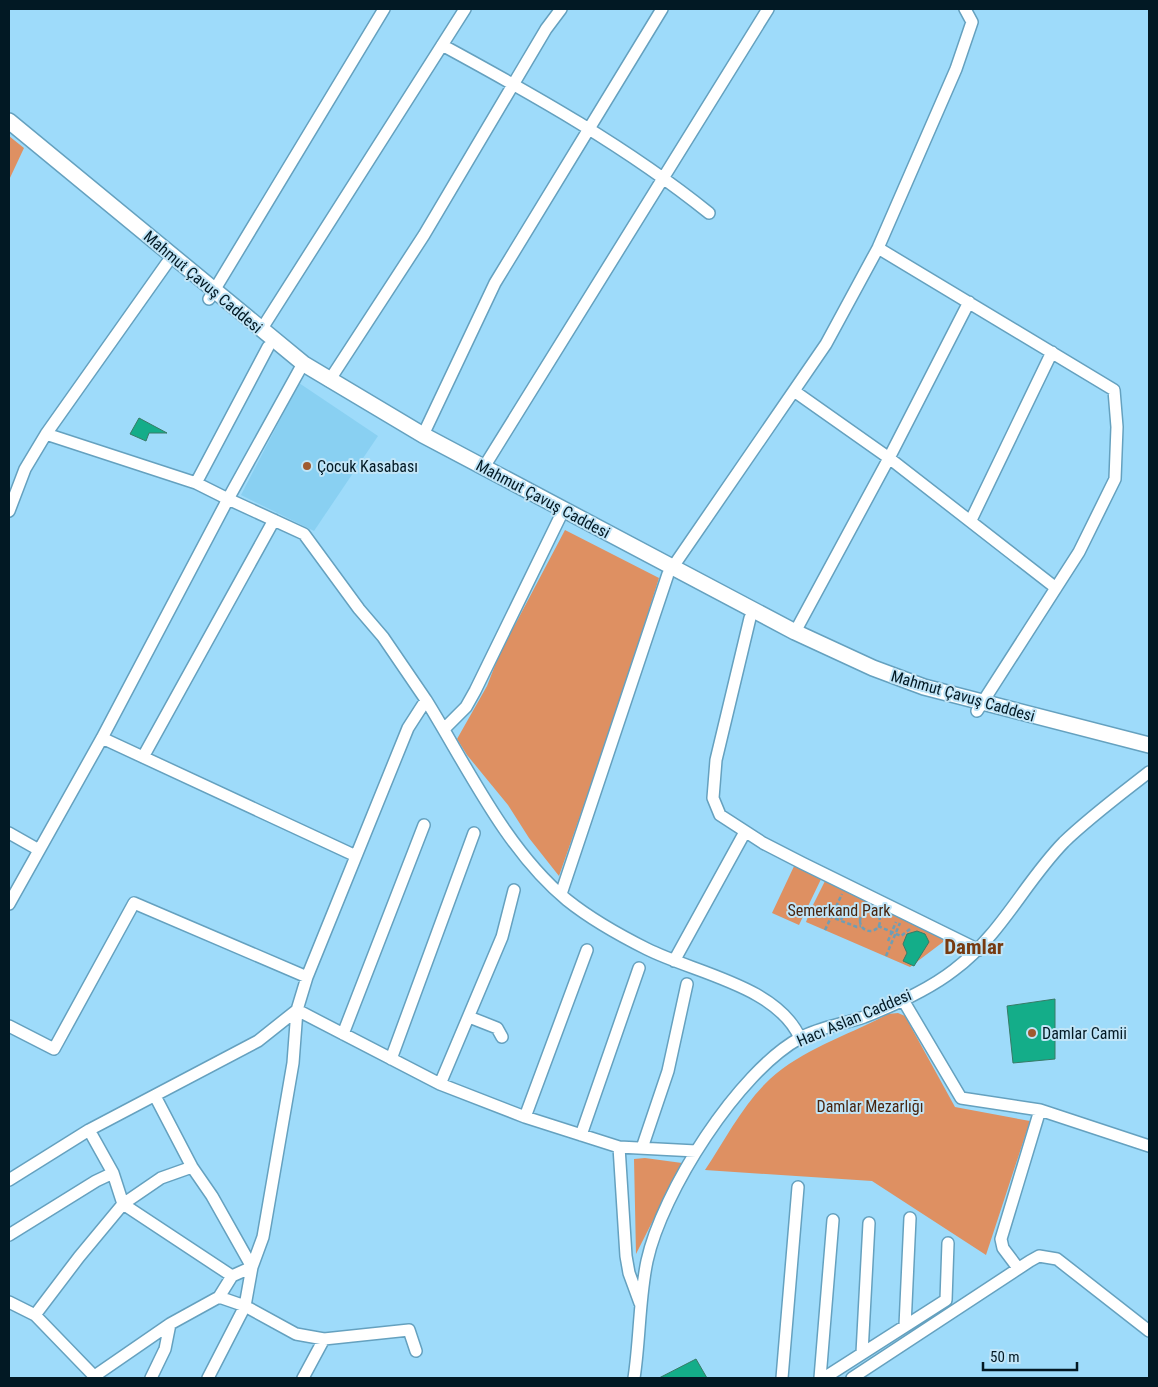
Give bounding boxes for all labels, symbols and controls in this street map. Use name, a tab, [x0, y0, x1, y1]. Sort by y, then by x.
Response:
street label: Mahmut Çavuş Caddesi	[140, 227, 266, 337]
street label: Mahmut Çavuş Caddesi	[473, 456, 613, 542]
place label: Çocuk Kasabası	[317, 457, 418, 476]
marker: Çocuk Kasabası	[301, 460, 313, 472]
street label: Mahmut Çavuş Caddesi	[889, 666, 1037, 726]
park label: Semerkand Park	[788, 901, 891, 920]
district label: Damlar	[944, 935, 1004, 959]
street label: Hacı Aslan Caddesi	[794, 985, 914, 1051]
place label: Damlar Camii	[1042, 1024, 1127, 1043]
marker: Damlar Camii	[1026, 1027, 1038, 1039]
park label: Damlar Mezarlığı	[817, 1097, 923, 1116]
scale bar	[983, 1340, 1077, 1372]
text: 50 m	[990, 1348, 1020, 1366]

